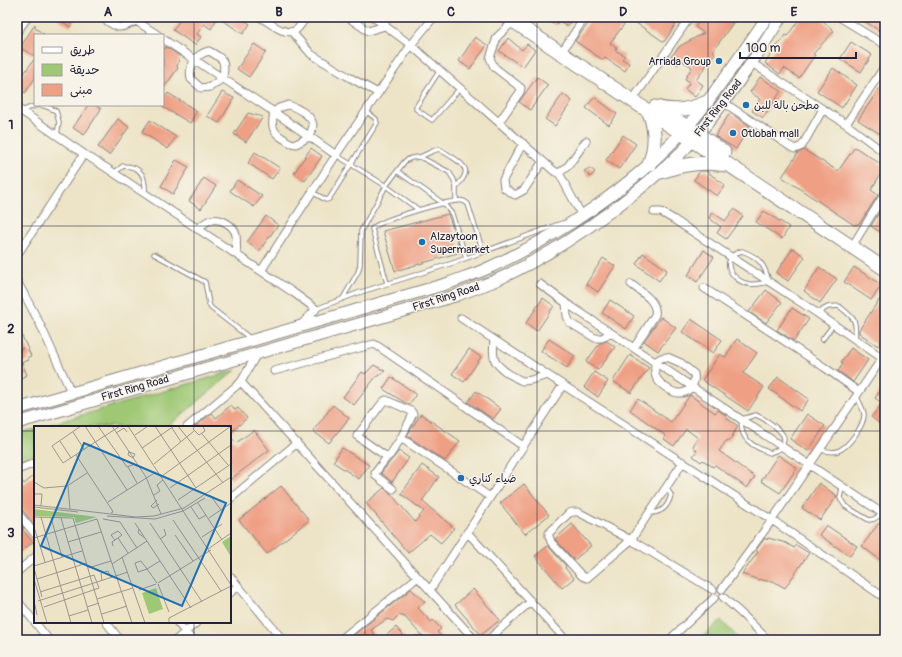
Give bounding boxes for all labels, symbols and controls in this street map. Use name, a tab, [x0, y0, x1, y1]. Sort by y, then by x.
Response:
text: A	[104, 4, 113, 20]
text: B	[275, 4, 283, 20]
text: C	[447, 4, 455, 20]
text: D	[619, 4, 627, 20]
text: E	[791, 4, 798, 20]
legend	[34, 34, 164, 106]
scale bar	[740, 34, 856, 60]
text: 100 m	[746, 41, 781, 56]
text: طريق	[70, 43, 95, 58]
place label: Arriada Group	[648, 55, 711, 68]
marker: Arriada Group	[714, 56, 724, 66]
text: حديقة	[70, 63, 99, 78]
street label: First Ring Road	[692, 77, 744, 139]
text: مبنى	[70, 83, 93, 98]
place label: مطحن بالة للبن	[754, 99, 819, 113]
marker: مطحن بالة للبن	[741, 100, 751, 110]
text: 1	[8, 117, 14, 133]
place label: Otlobah mall	[741, 127, 799, 140]
marker: Otlobah mall	[728, 128, 738, 138]
place label: Alzaytoon Supermarket	[430, 230, 490, 256]
marker: Alzaytoon Supermarket	[417, 237, 427, 247]
street label: First Ring Road	[411, 280, 481, 314]
text: 2	[7, 321, 15, 337]
street label: First Ring Road	[100, 372, 170, 404]
inset map	[34, 426, 231, 623]
place label: ضياء كناري	[469, 472, 517, 487]
marker: ضياء كناري	[456, 473, 466, 483]
text: 3	[7, 525, 15, 541]

